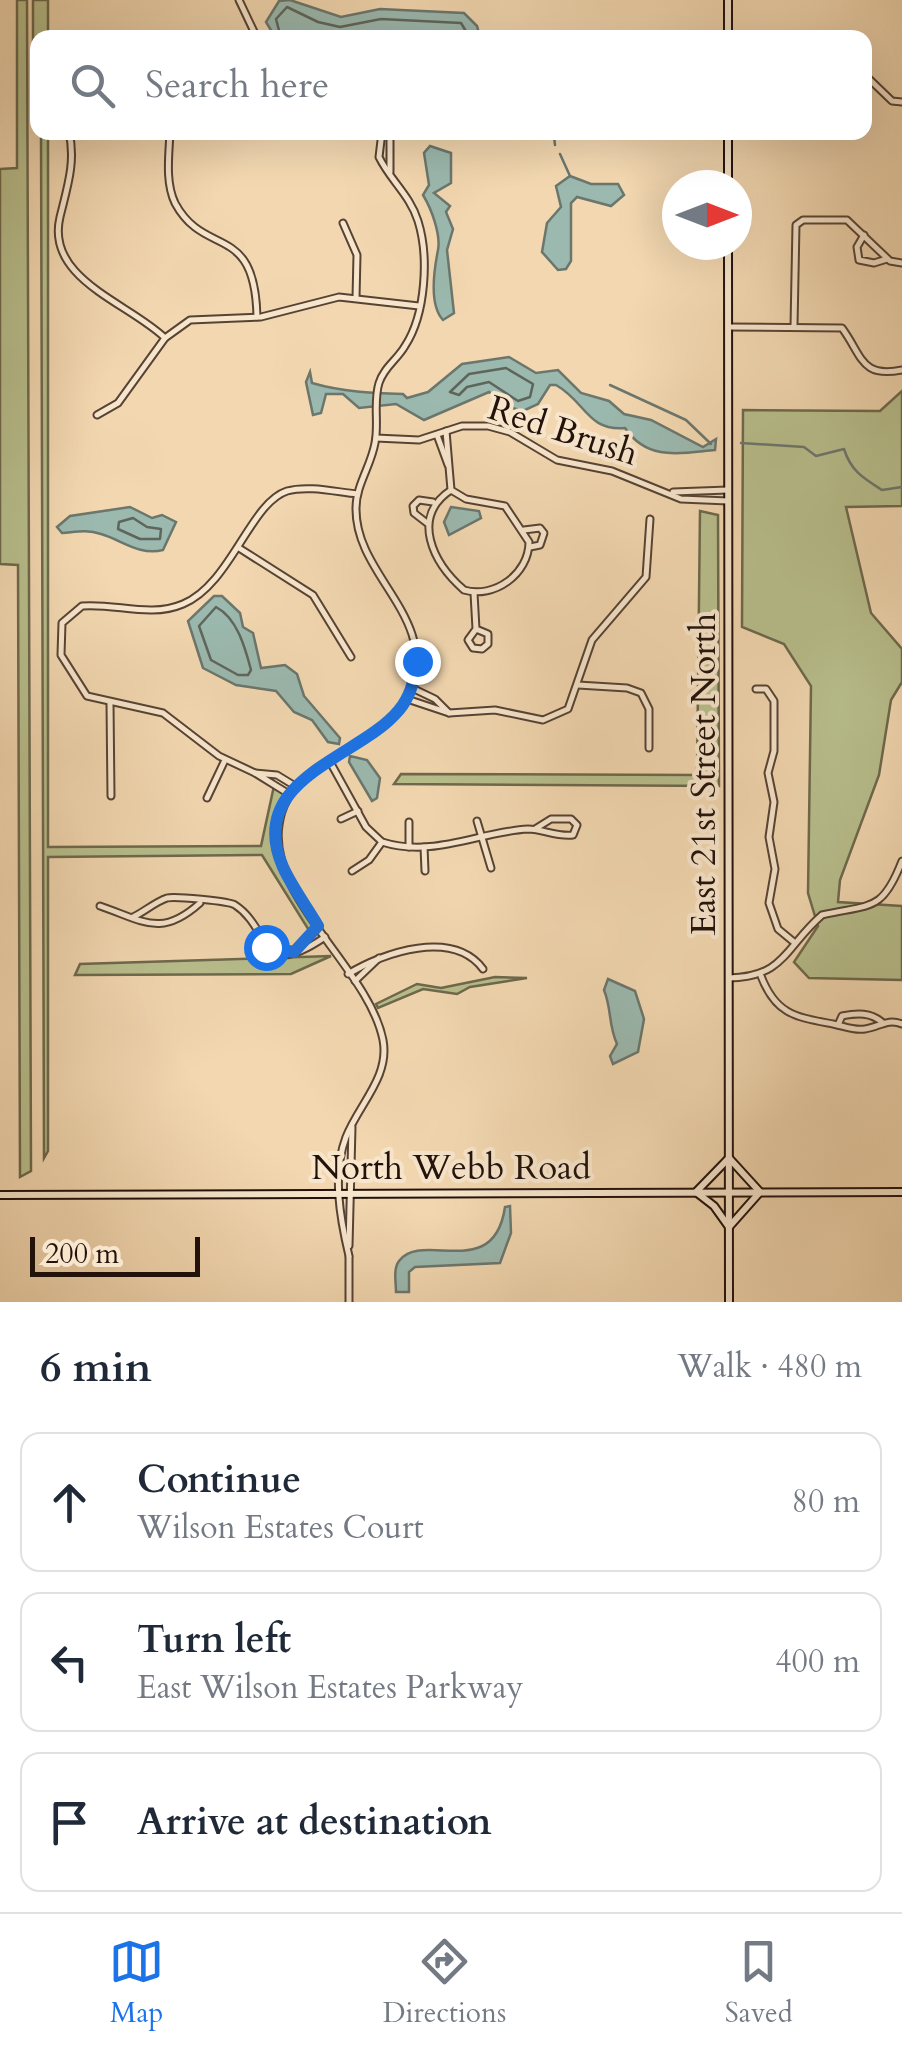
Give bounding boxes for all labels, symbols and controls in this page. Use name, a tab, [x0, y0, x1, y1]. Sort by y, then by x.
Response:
search box	[30, 30, 872, 140]
icon: search	[65, 58, 120, 113]
text: Search here	[145, 59, 329, 111]
north arrow	[662, 170, 752, 260]
street label: Red Brush	[482, 384, 644, 478]
street label: East 21st Street North	[680, 613, 728, 935]
route end	[395, 639, 441, 685]
route start	[244, 925, 290, 971]
street label: North Webb Road	[311, 1144, 591, 1192]
scale bar	[30, 1232, 200, 1276]
text: 200 m	[45, 1235, 119, 1273]
text: 6 min	[40, 1339, 152, 1396]
text: Walk · 480 m	[677, 1345, 862, 1389]
text: Continue	[137, 1454, 301, 1506]
icon: ahead	[42, 1475, 97, 1530]
text: 80 m	[792, 1480, 860, 1524]
text: Wilson Estates Court	[137, 1506, 424, 1550]
text: Turn left	[137, 1614, 291, 1666]
icon: left	[42, 1635, 97, 1690]
text: 400 m	[775, 1640, 860, 1684]
text: East Wilson Estates Parkway	[137, 1666, 524, 1710]
icon: arrive	[42, 1795, 97, 1850]
text: Arrive at destination	[137, 1796, 492, 1848]
tab: Map	[109, 1934, 164, 2032]
tab: Directions	[383, 1934, 506, 2032]
tab: Saved	[725, 1934, 793, 2032]

